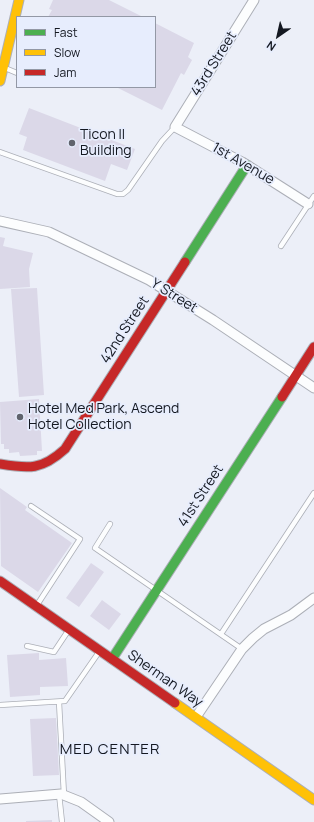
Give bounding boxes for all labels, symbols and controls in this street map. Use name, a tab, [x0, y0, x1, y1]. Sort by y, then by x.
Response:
legend	[16, 16, 156, 88]
north arrow	[258, 16, 298, 56]
text: Fast	[54, 24, 78, 41]
street label: 43rd Street	[188, 29, 240, 99]
text: N	[264, 38, 278, 55]
text: Slow	[54, 44, 80, 61]
text: Jam	[54, 64, 76, 81]
place label: Ticon II Building	[80, 127, 132, 160]
marker: Ticon II Building	[67, 138, 77, 148]
street label: 1st Avenue	[209, 139, 277, 189]
street label: Y Street	[148, 275, 200, 317]
street label: 42nd Street	[97, 293, 153, 367]
place label: Hotel Med Park, Ascend Hotel Collection	[28, 401, 179, 434]
marker: Hotel Med Park, Ascend Hotel Collection	[15, 412, 25, 422]
street label: 41st Street	[175, 462, 227, 530]
street label: Sherman Way	[124, 647, 206, 711]
district label: MED CENTER	[60, 741, 160, 759]

